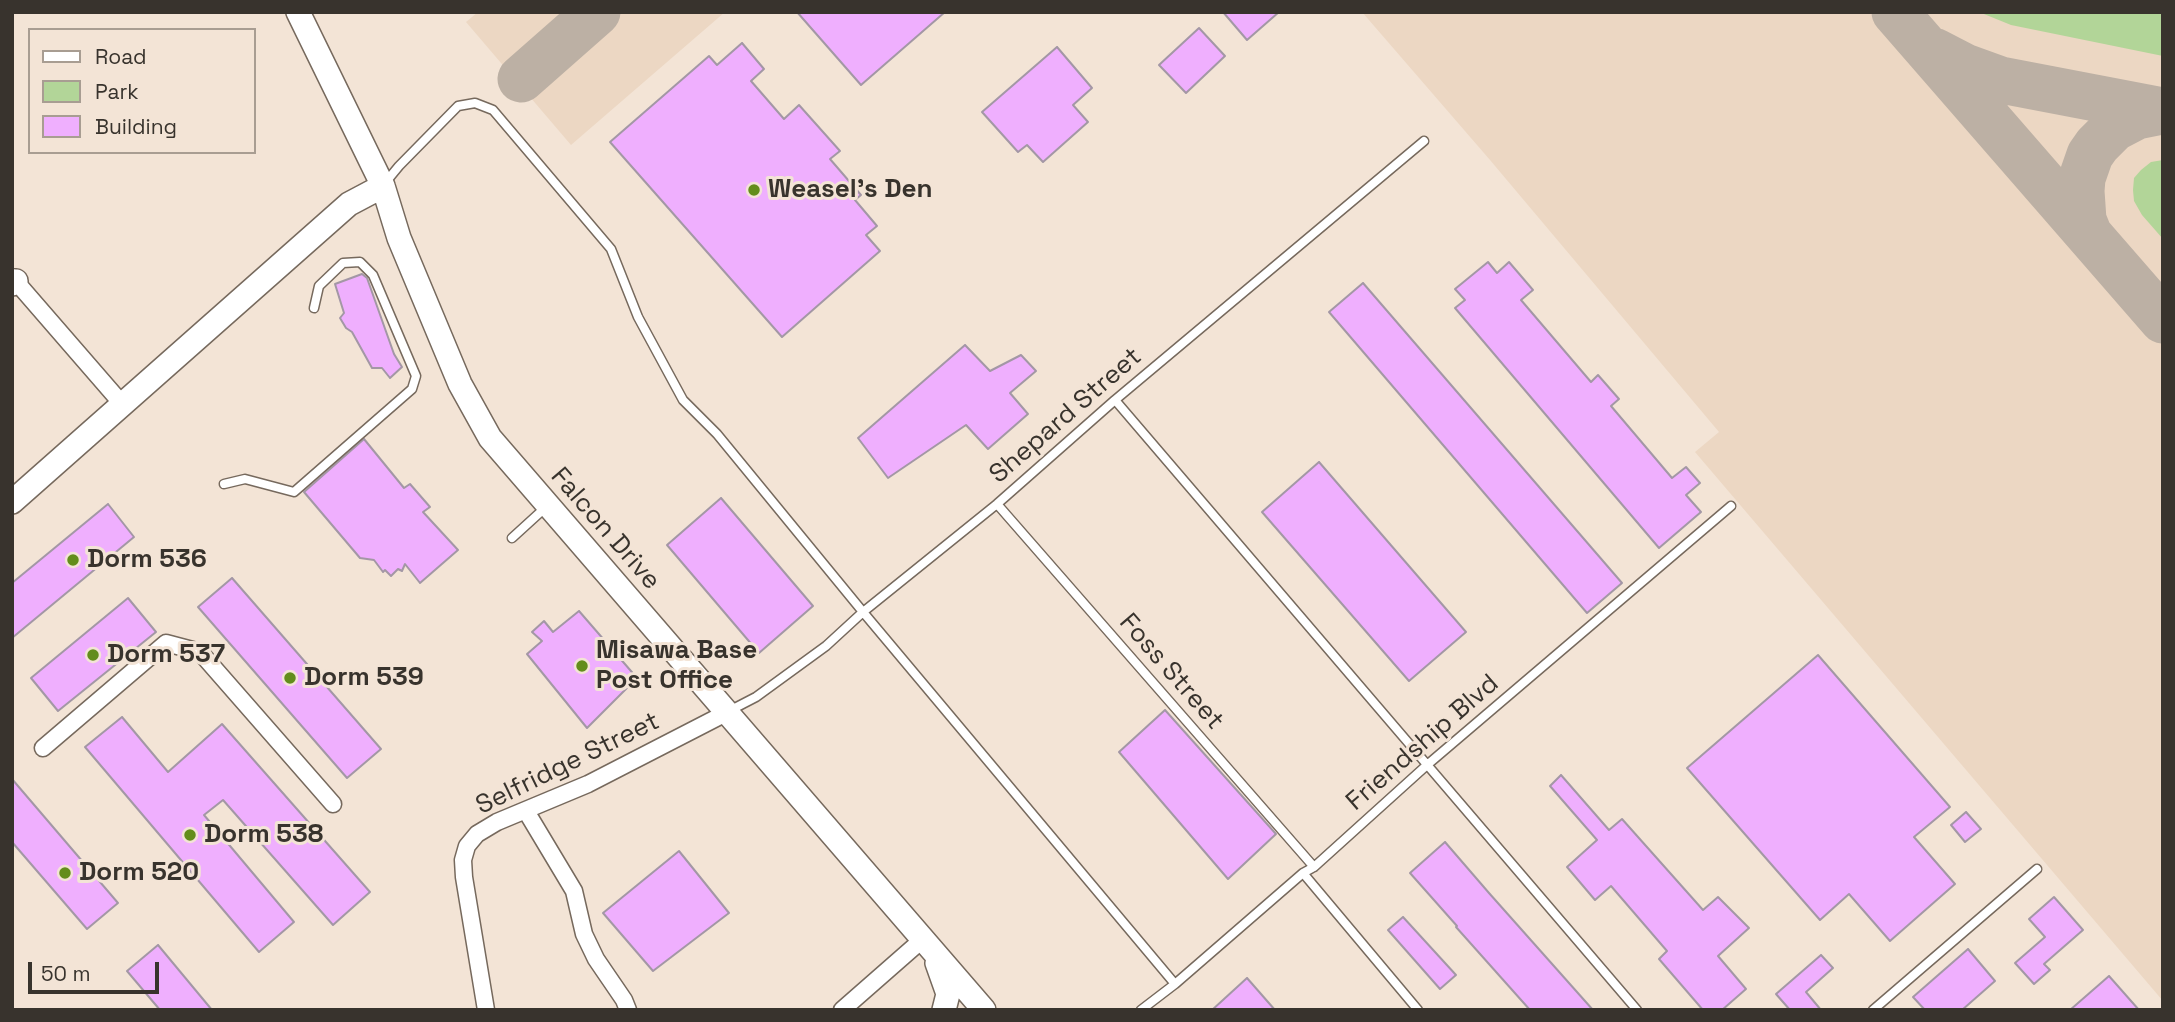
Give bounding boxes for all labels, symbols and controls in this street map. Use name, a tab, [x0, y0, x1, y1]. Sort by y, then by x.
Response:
legend	[28, 28, 256, 154]
text: Road	[95, 43, 147, 70]
text: Park	[95, 78, 139, 105]
text: Building	[95, 113, 177, 140]
place label: Weasel's Den	[768, 174, 933, 206]
marker: Weasel's Den	[746, 182, 762, 198]
street label: Shepard Street	[984, 342, 1148, 490]
street label: Falcon Drive	[543, 462, 667, 596]
place label: Dorm 536	[87, 544, 207, 576]
marker: Dorm 536	[65, 552, 81, 568]
street label: Foss Street	[1112, 608, 1230, 736]
place label: Misawa Base Post Office	[596, 635, 757, 696]
place label: Dorm 537	[107, 639, 225, 671]
marker: Dorm 537	[85, 647, 101, 663]
marker: Misawa Base Post Office	[574, 658, 590, 674]
place label: Dorm 539	[304, 662, 424, 694]
street label: Friendship Blvd	[1340, 668, 1506, 818]
marker: Dorm 539	[282, 670, 298, 686]
street label: Selfridge Street	[471, 706, 665, 822]
place label: Dorm 538	[204, 819, 323, 851]
marker: Dorm 538	[182, 827, 198, 843]
place label: Dorm 520	[79, 857, 199, 889]
marker: Dorm 520	[57, 865, 73, 881]
scale bar	[32, 948, 163, 992]
text: 50 m	[41, 960, 91, 987]

